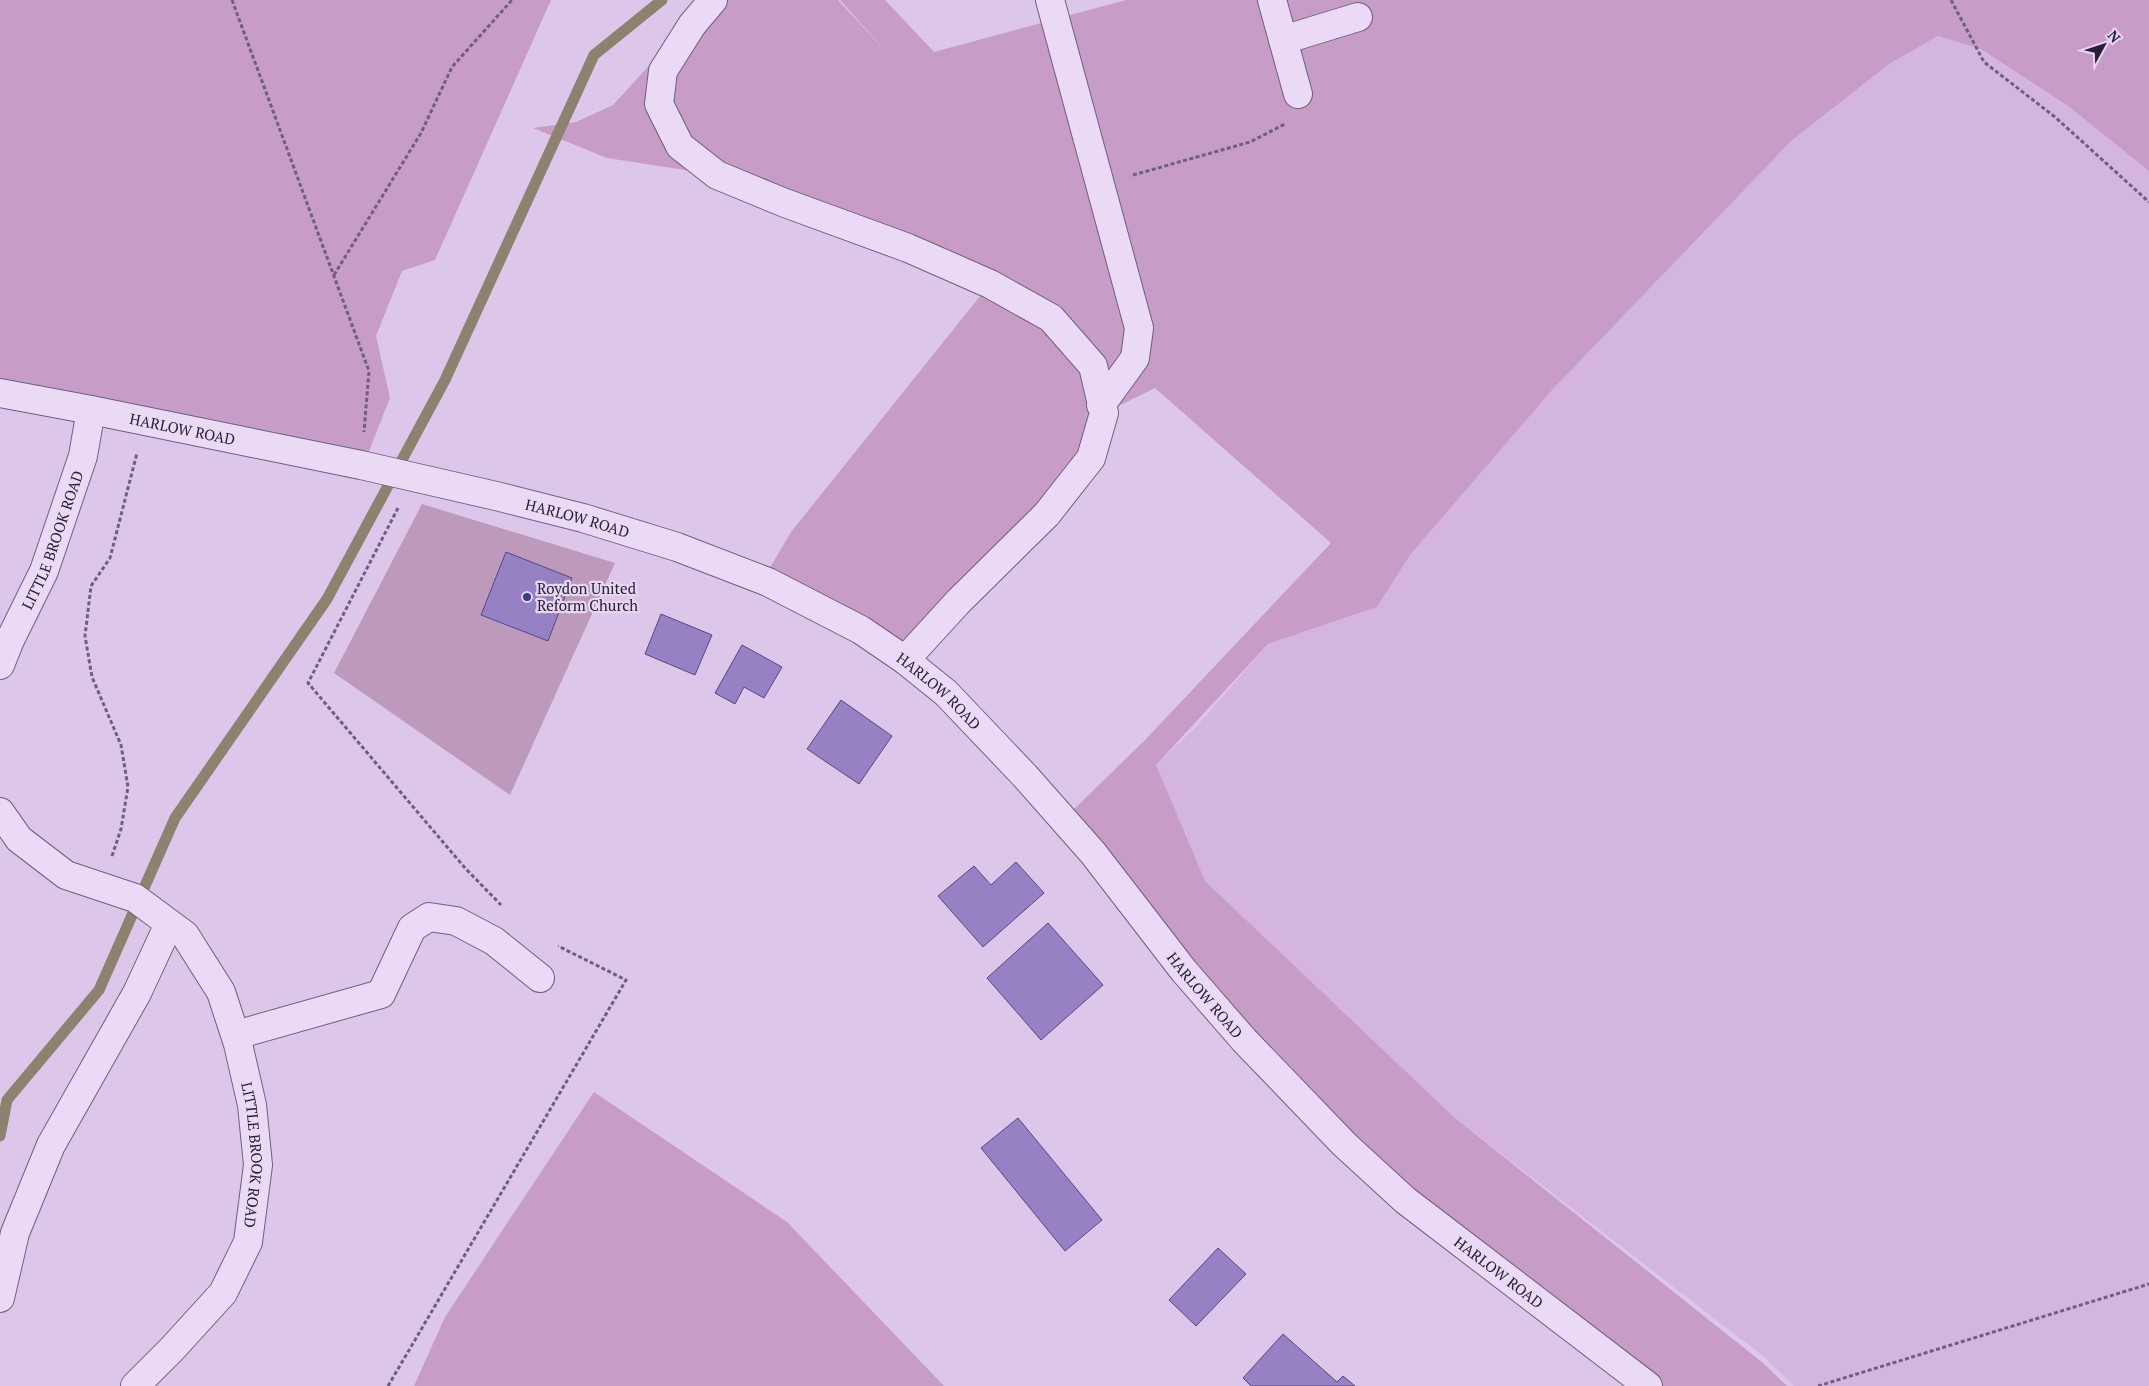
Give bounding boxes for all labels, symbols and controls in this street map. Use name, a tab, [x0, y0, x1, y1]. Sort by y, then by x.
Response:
north arrow	[2079, 20, 2129, 70]
text: N	[2104, 26, 2125, 47]
street label: HARLOW ROAD	[128, 408, 237, 449]
street label: LITTLE BROOK ROAD	[17, 468, 87, 612]
street label: HARLOW ROAD	[523, 494, 632, 542]
place label: Roydon United Reform Church	[537, 578, 638, 615]
marker: Roydon United Reform Church	[521, 591, 533, 603]
street label: HARLOW ROAD	[893, 647, 986, 734]
street label: HARLOW ROAD	[1163, 948, 1248, 1042]
street label: LITTLE BROOK ROAD	[237, 1080, 268, 1229]
street label: HARLOW ROAD	[1450, 1231, 1548, 1312]

